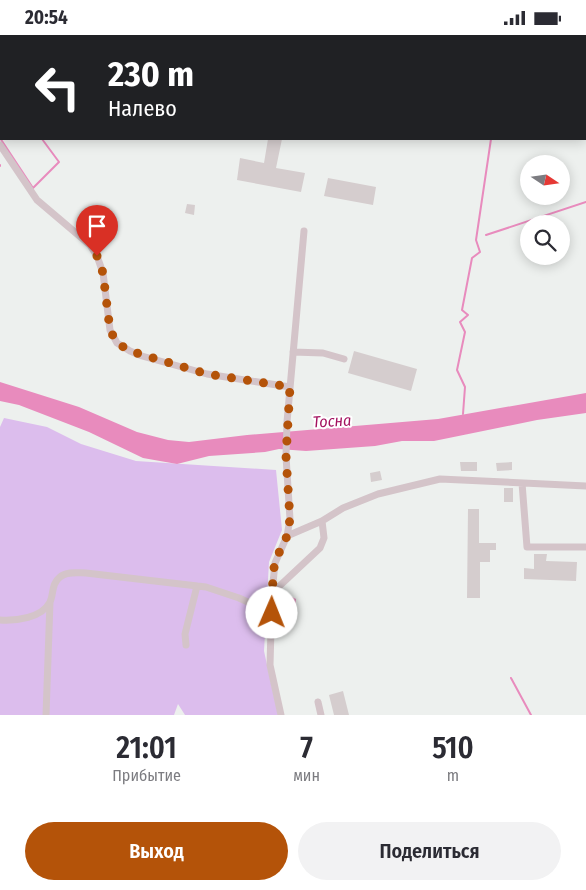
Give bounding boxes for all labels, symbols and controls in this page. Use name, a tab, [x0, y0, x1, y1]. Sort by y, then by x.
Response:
text: 20:54	[25, 6, 68, 29]
text: 230 m	[108, 53, 194, 95]
icon: left	[25, 55, 90, 120]
text: Налево	[108, 95, 177, 122]
north arrow	[520, 155, 570, 205]
map controls	[520, 155, 570, 265]
pin	[76, 205, 118, 256]
icon: arrive	[83, 212, 111, 240]
button: search	[520, 215, 570, 265]
water label: Тосна	[312, 411, 352, 431]
position arrow	[245, 586, 297, 638]
text: 21:01	[116, 730, 177, 766]
text: 7	[300, 730, 313, 766]
text: 510	[432, 730, 474, 766]
text: Прибытие	[112, 766, 181, 785]
text: мин	[293, 766, 320, 785]
text: m	[447, 766, 459, 785]
button: Выход	[25, 822, 288, 880]
button: Поделиться	[298, 822, 561, 880]

